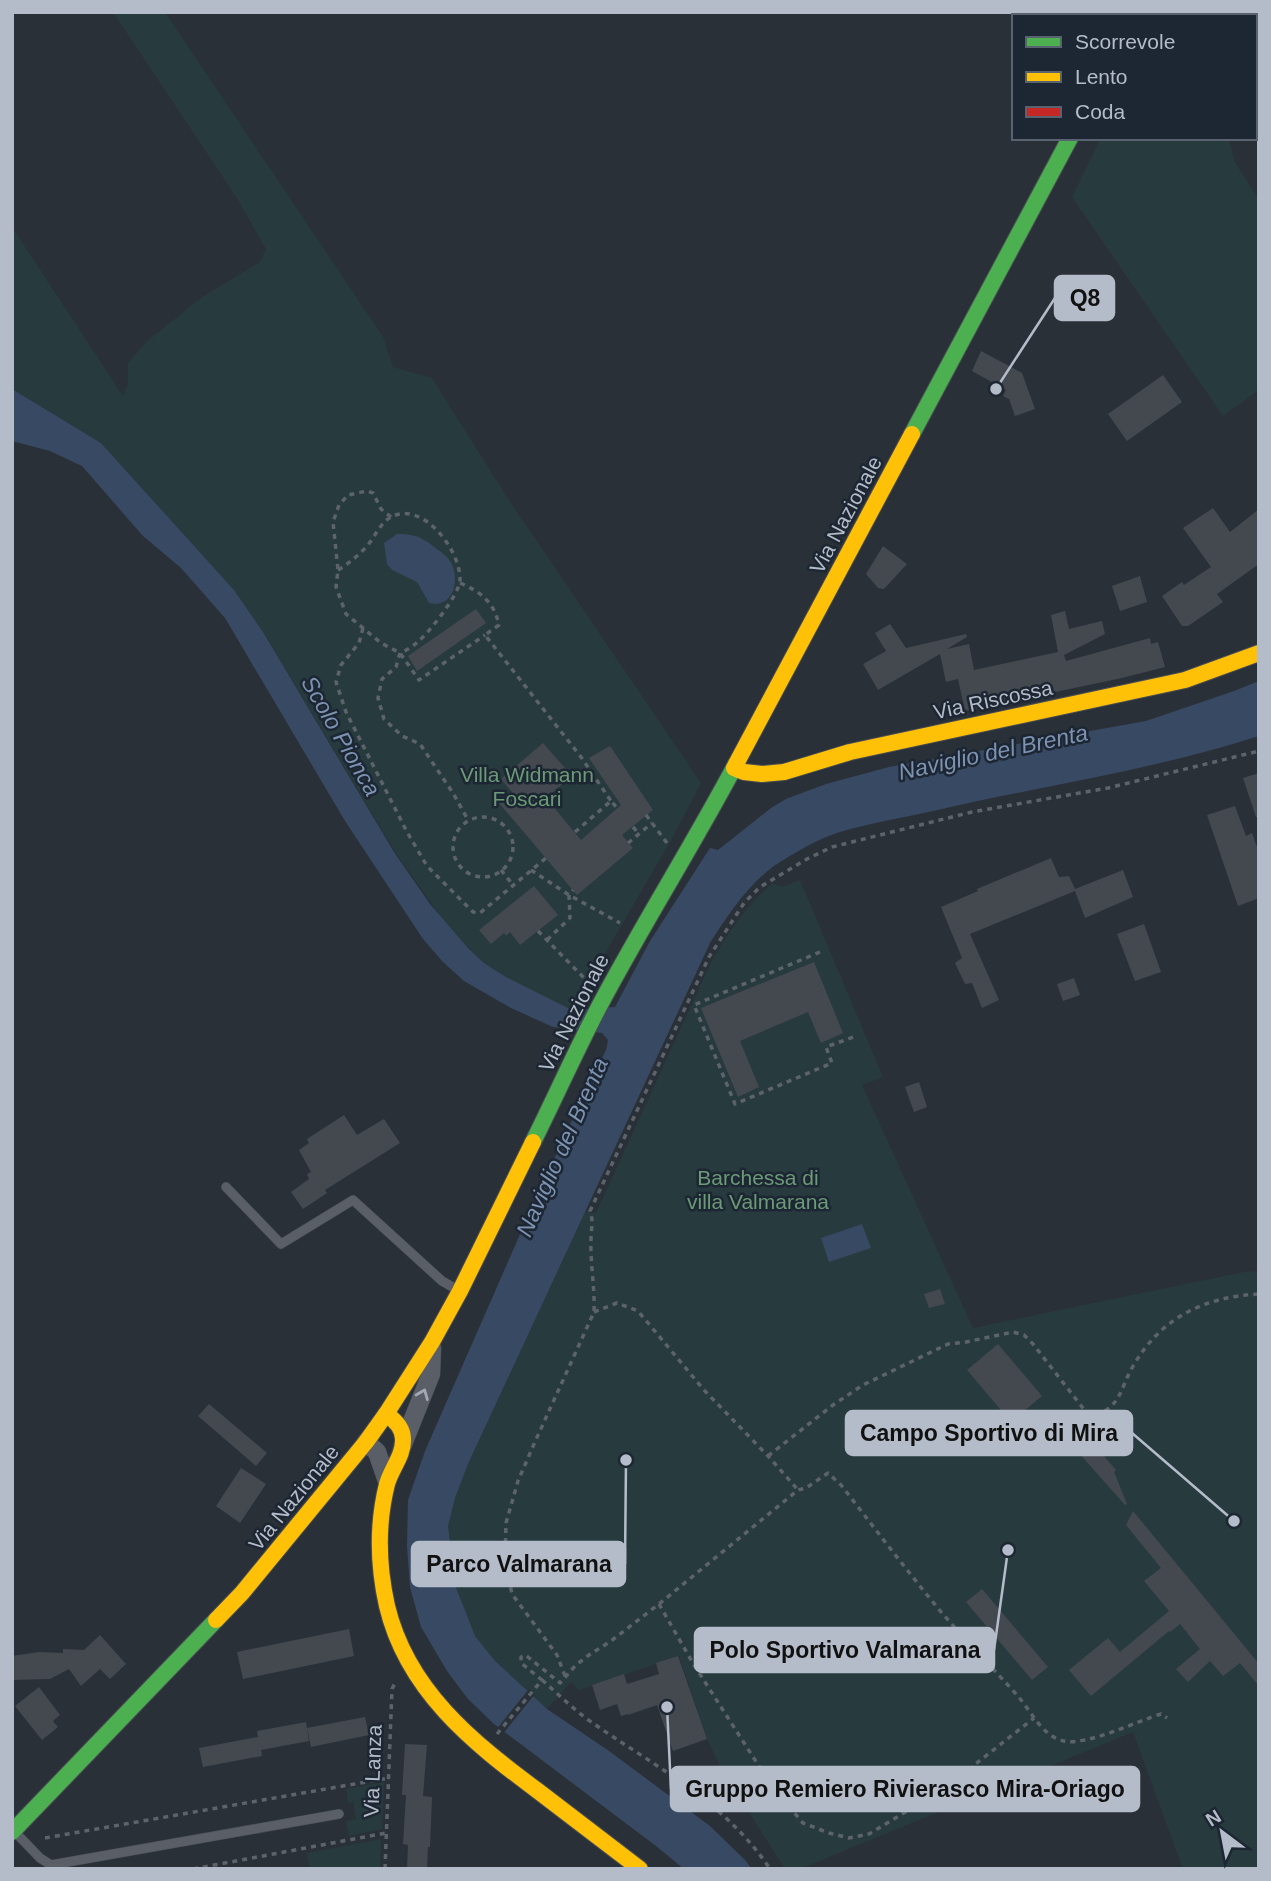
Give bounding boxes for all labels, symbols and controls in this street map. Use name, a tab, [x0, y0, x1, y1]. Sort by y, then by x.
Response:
legend	[1012, 14, 1257, 140]
text: Scorrevole	[1075, 30, 1175, 53]
text: Lento	[1075, 65, 1128, 88]
text: Coda	[1075, 100, 1126, 123]
callout: Q8	[1055, 276, 1114, 320]
text: Q8	[1070, 285, 1101, 311]
street label: Via Nazionale	[805, 452, 886, 577]
water label: Scolo Pionca	[296, 671, 386, 801]
street label: Via Riscossa	[931, 676, 1055, 723]
water label: Naviglio del Brenta	[896, 719, 1090, 785]
park label: Villa Widmann Foscari	[460, 763, 594, 810]
street label: Via Nazionale	[534, 950, 613, 1076]
water label: Naviglio del Brenta	[511, 1054, 613, 1240]
park label: Barchessa di villa Valmarana	[687, 1166, 829, 1213]
one-way arrow	[415, 1389, 429, 1401]
callout: Campo Sportivo di Mira	[846, 1411, 1132, 1455]
text: Campo Sportivo di Mira	[860, 1420, 1118, 1446]
street label: Via Nazionale	[244, 1440, 343, 1555]
callout: Parco Valmarana	[412, 1542, 625, 1586]
text: Parco Valmarana	[426, 1551, 612, 1577]
callout: Polo Sportivo Valmarana	[695, 1628, 994, 1672]
text: Polo Sportivo Valmarana	[710, 1637, 981, 1663]
street label: Via Lanza	[359, 1724, 386, 1818]
callout: Gruppo Remiero Rivierasco Mira-Oriago	[671, 1767, 1139, 1811]
text: Gruppo Remiero Rivierasco Mira-Oriago	[685, 1776, 1125, 1802]
north arrow	[1187, 1797, 1257, 1867]
text: N	[1202, 1805, 1225, 1831]

